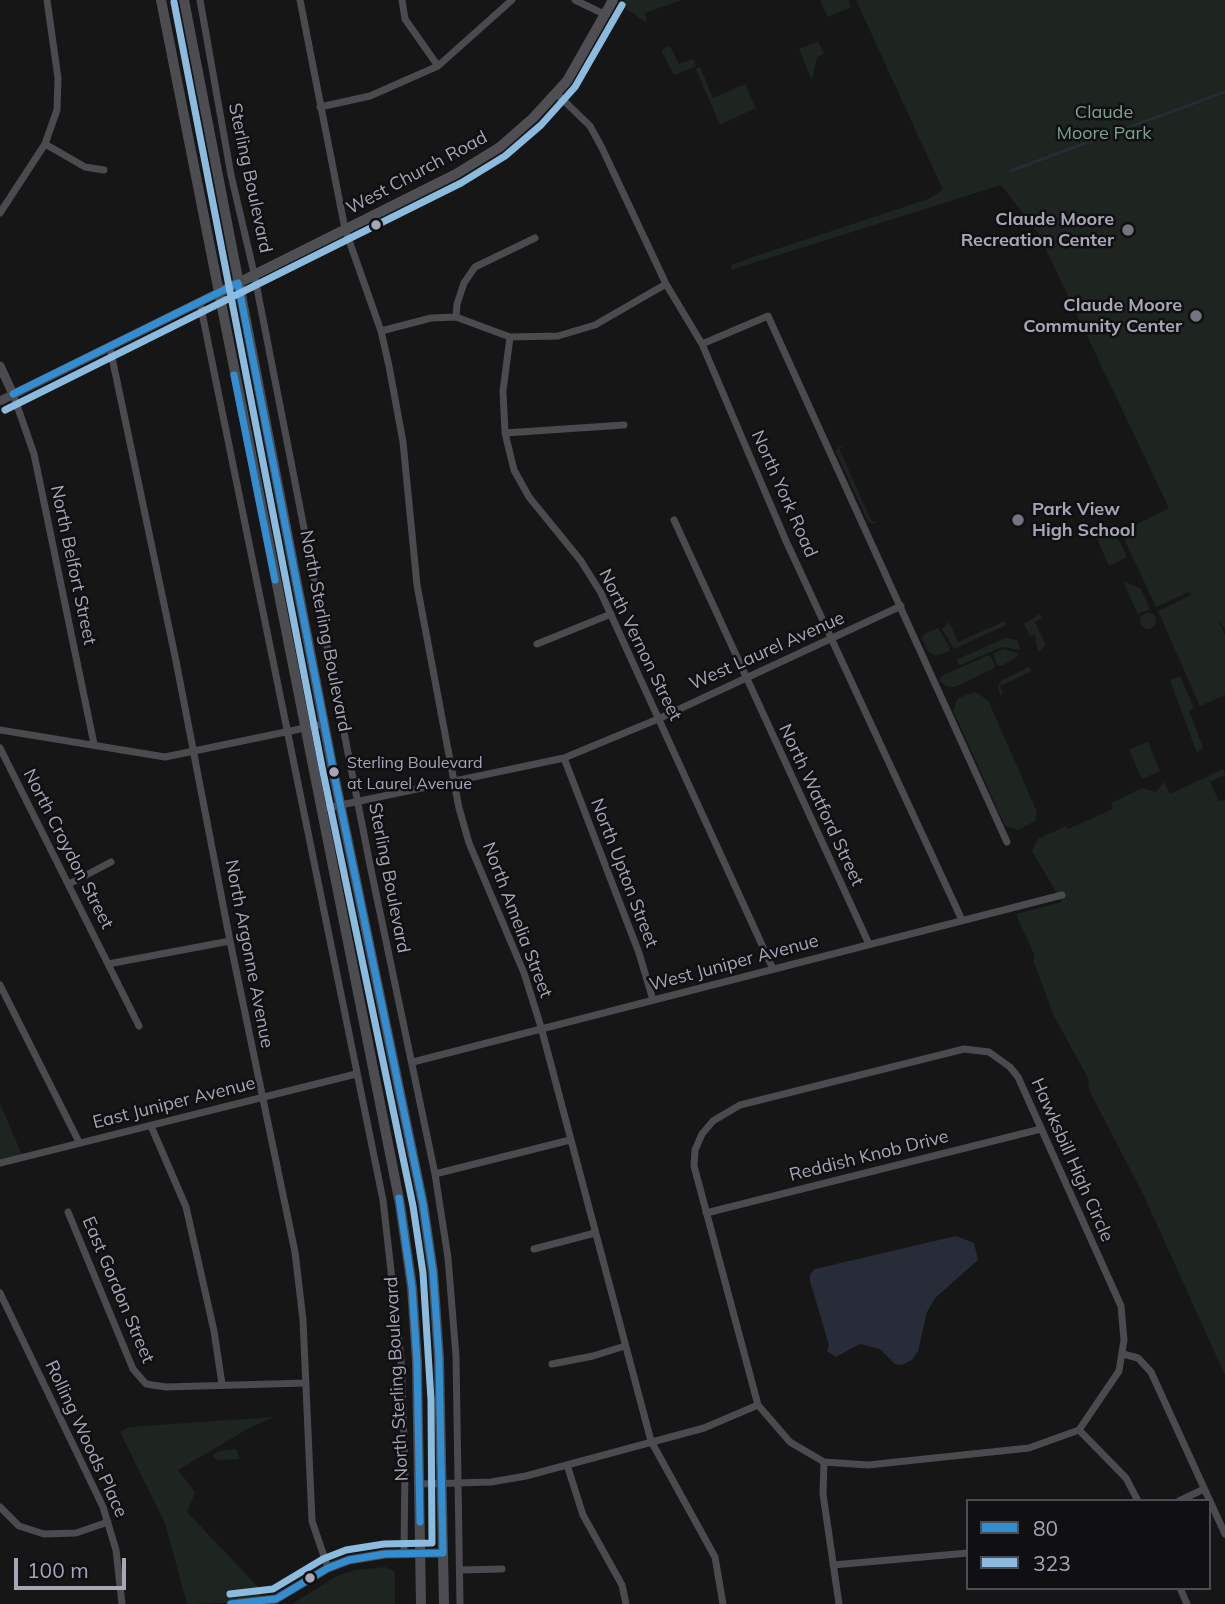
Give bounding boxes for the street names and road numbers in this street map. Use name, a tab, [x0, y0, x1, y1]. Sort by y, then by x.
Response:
street label: Sterling Boulevard	[224, 101, 276, 255]
street label: West Church Road	[343, 127, 491, 219]
street label: North York Road	[746, 427, 822, 561]
street label: North Belfort Street	[46, 483, 100, 647]
street label: North Sterling Boulevard	[295, 528, 355, 734]
street label: North Vernon Street	[594, 566, 686, 724]
street label: West Laurel Avenue	[686, 607, 848, 695]
street label: North Watford Street	[774, 721, 868, 889]
street label: North Croydon Street	[18, 765, 118, 933]
street label: North Upton Street	[586, 796, 662, 950]
street label: Sterling Boulevard	[364, 801, 414, 955]
street label: North Amelia Street	[477, 839, 557, 1001]
street label: North Argonne Avenue	[220, 858, 278, 1050]
street label: West Juniper Avenue	[647, 930, 821, 996]
street label: East Juniper Avenue	[90, 1072, 258, 1134]
street label: Hawksbill High Circle	[1026, 1075, 1118, 1245]
street label: Reddish Knob Drive	[787, 1126, 951, 1186]
street label: East Gordon Street	[77, 1214, 159, 1366]
street label: North Sterling Boulevard	[381, 1276, 413, 1482]
street label: Rolling Woods Place	[40, 1357, 132, 1521]

